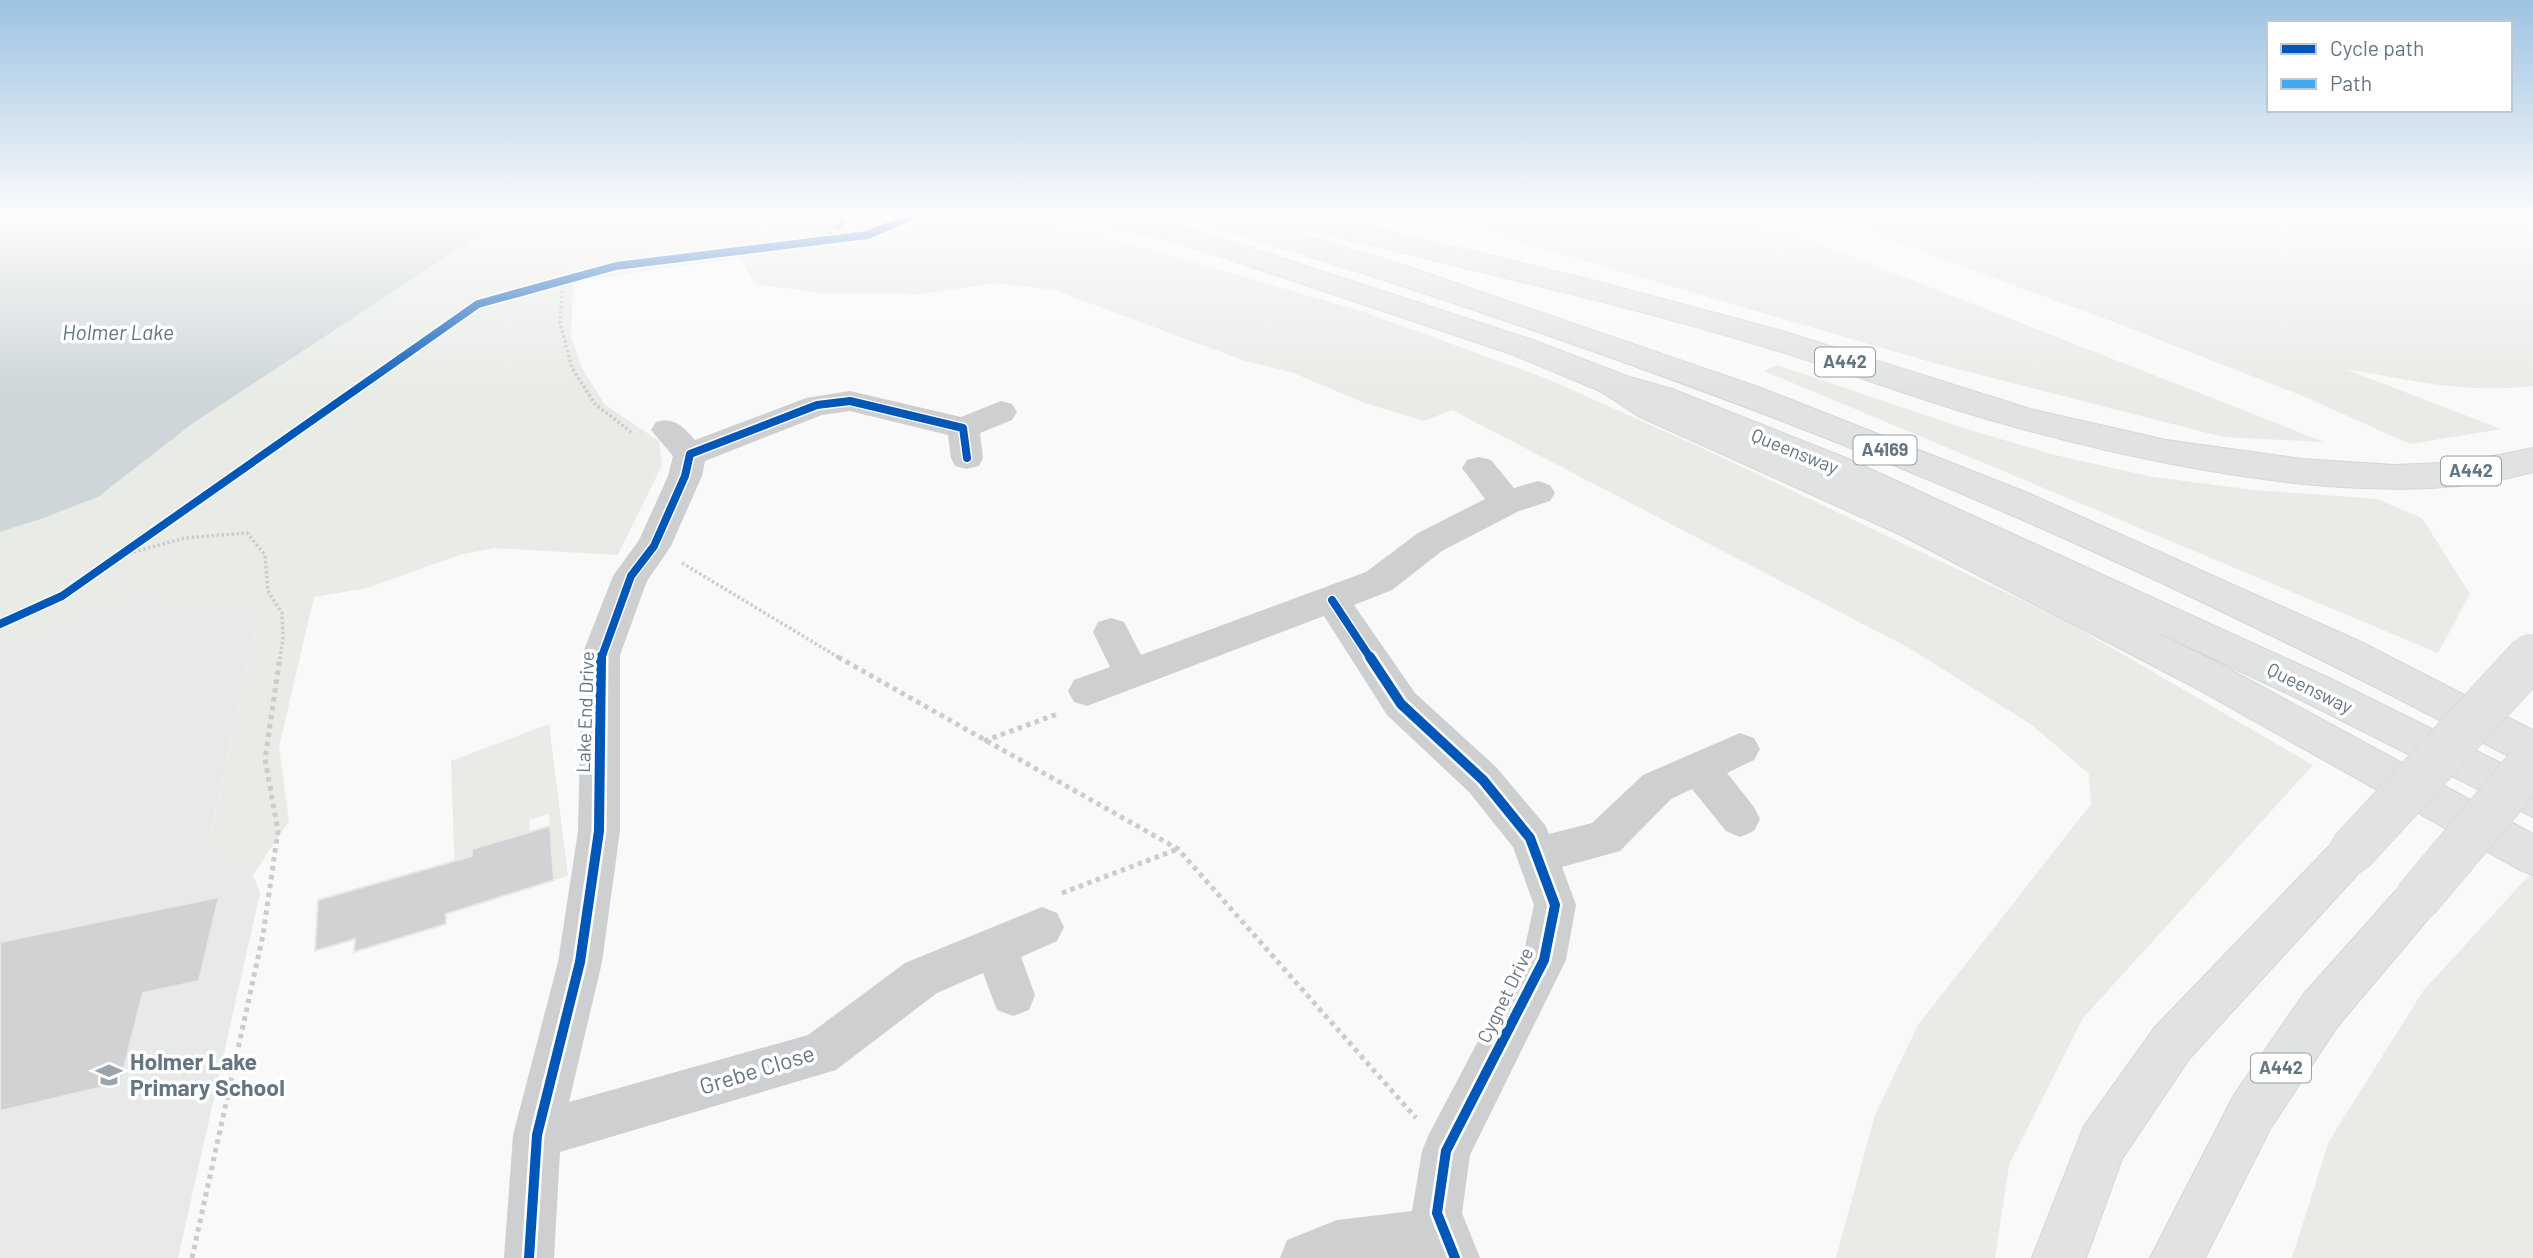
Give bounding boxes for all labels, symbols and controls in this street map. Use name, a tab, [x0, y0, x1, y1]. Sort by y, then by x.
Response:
legend	[2267, 21, 2512, 112]
text: Cycle path	[2330, 35, 2424, 60]
text: Path	[2330, 70, 2372, 95]
water label: Holmer Lake	[62, 319, 174, 344]
road number: A442	[1815, 348, 1875, 376]
street label: Queensway	[1748, 423, 1842, 479]
road number: A4169	[1854, 436, 1916, 464]
road number: A442	[2441, 457, 2501, 486]
street label: Lake End Drive	[571, 651, 598, 773]
street label: Queensway	[2264, 657, 2357, 718]
street label: Cygnet Drive	[1472, 943, 1538, 1046]
street label: Grebe Close	[696, 1038, 818, 1100]
place label: Holmer Lake Primary School	[130, 1047, 285, 1101]
road number: A442	[2251, 1054, 2311, 1083]
school or university icon: Holmer Lake Primary School	[94, 1060, 124, 1090]

